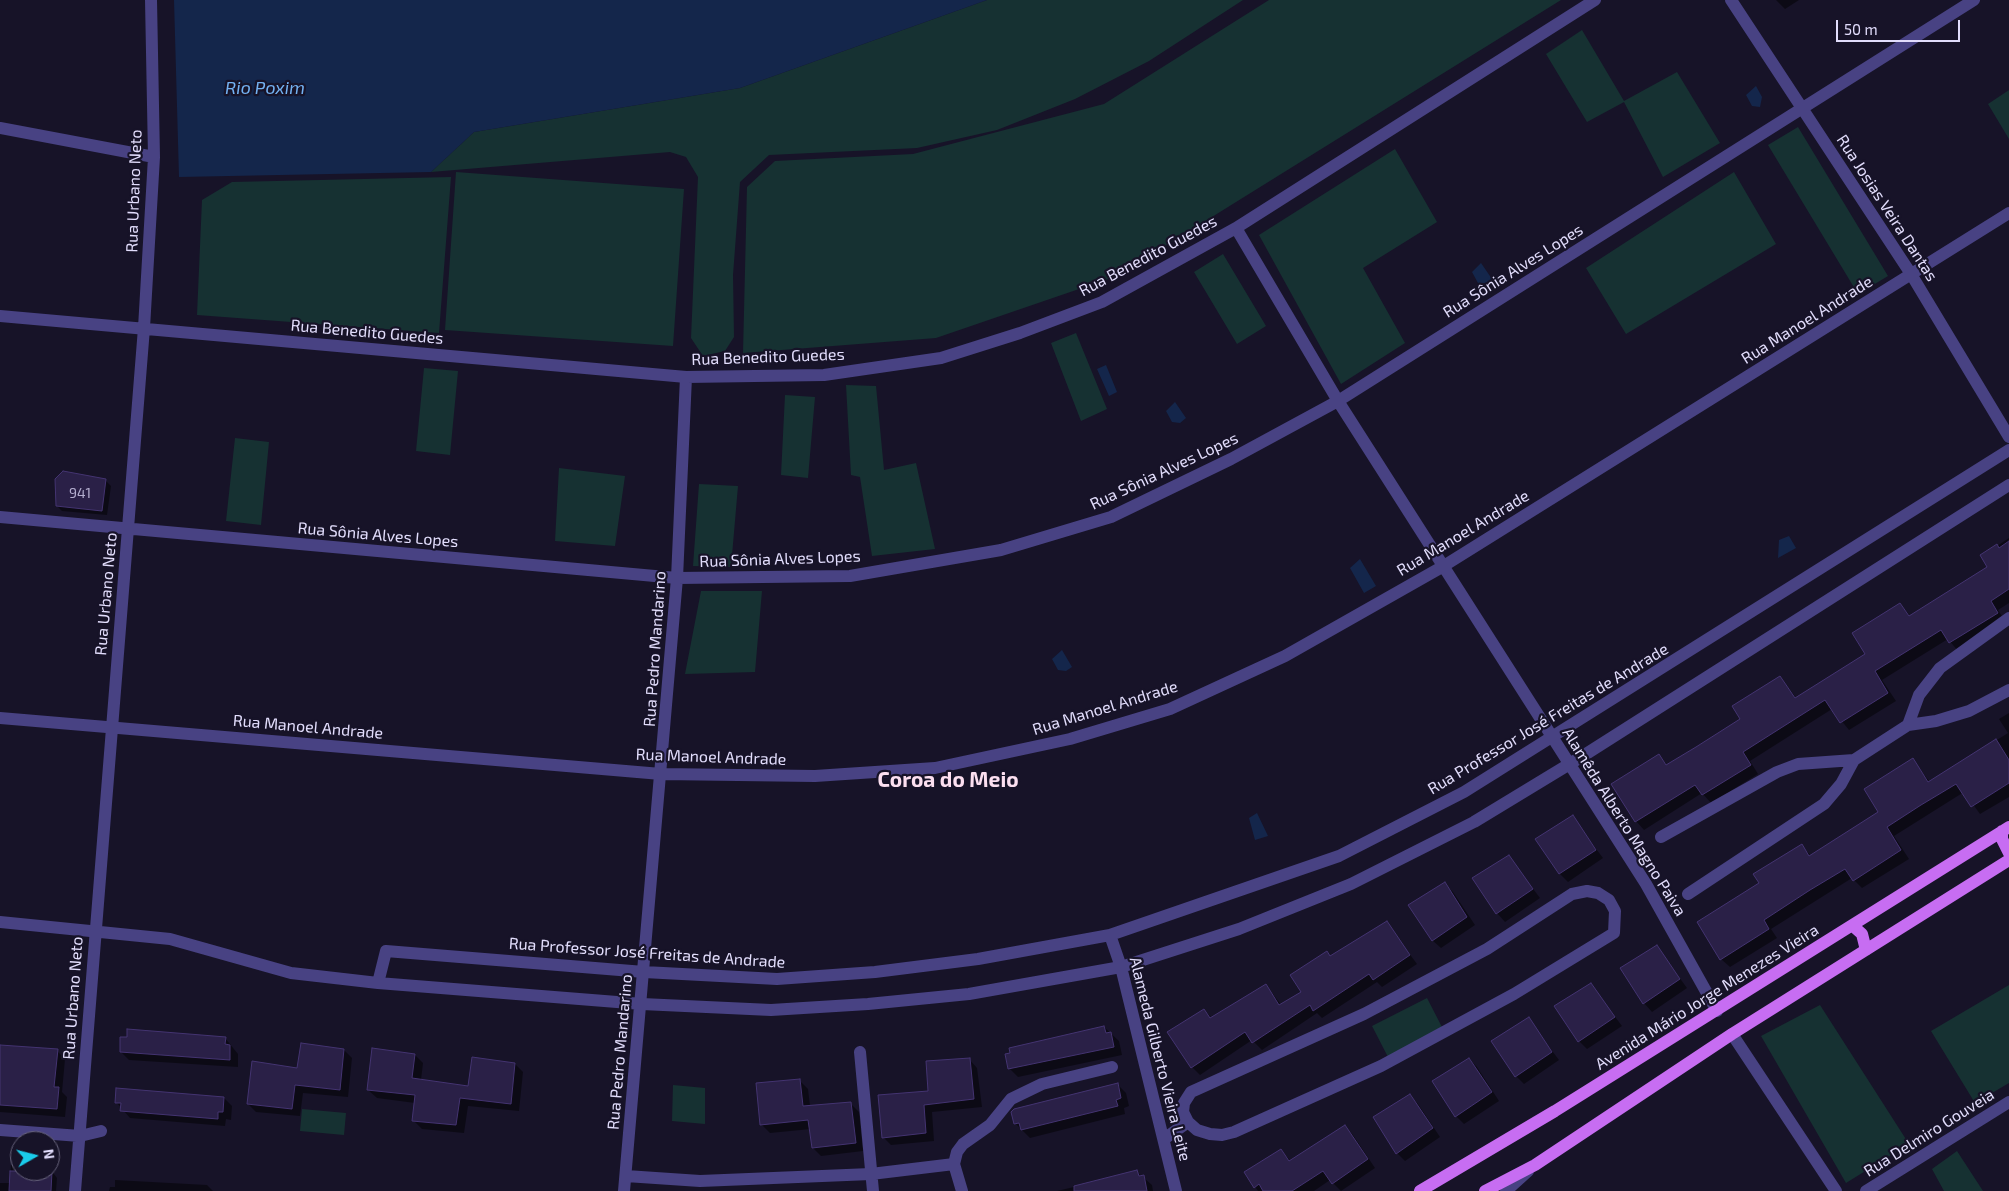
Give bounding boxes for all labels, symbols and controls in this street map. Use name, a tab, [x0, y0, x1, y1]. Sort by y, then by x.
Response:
scale bar	[1839, 10, 1963, 42]
text: 50 m	[1844, 20, 1878, 38]
water label: Rio Poxim	[225, 77, 305, 99]
street label: Rua Urbano Neto	[122, 129, 146, 253]
street label: Rua Josias Veira Dantas	[1832, 131, 1942, 285]
street label: Rua Benedito Guedes	[1076, 212, 1220, 300]
street label: Rua Sônia Alves Lopes	[1439, 220, 1587, 322]
street label: Rua Manoel Andrade	[1738, 272, 1876, 368]
street label: Rua Benedito Guedes	[290, 316, 444, 348]
street label: Rua Benedito Guedes	[691, 345, 845, 369]
street label: Rua Sônia Alves Lopes	[1087, 428, 1241, 514]
house number: 941	[69, 485, 91, 501]
street label: Rua Manoel Andrade	[1393, 486, 1533, 580]
street label: Rua Sônia Alves Lopes	[297, 518, 459, 552]
street label: Rua Urbano Neto	[91, 532, 121, 656]
street label: Rua Sônia Alves Lopes	[699, 547, 861, 571]
street label: Rua Pedro Mandarino	[640, 570, 670, 728]
street label: Rua Professor José Freitas de Andrade	[1424, 639, 1672, 799]
street label: Rua Manoel Andrade	[1030, 677, 1180, 739]
street label: Rua Manoel Andrade	[232, 711, 384, 743]
street label: Alamêda Alberto Magno Paiva	[1558, 724, 1690, 920]
street label: Rua Manoel Andrade	[635, 745, 787, 769]
district label: Coroa do Meio	[877, 767, 1019, 793]
street label: Avenida Mário Jorge Menezes Vieira	[1592, 920, 1822, 1074]
street label: Rua Professor José Freitas de Andrade	[508, 934, 786, 972]
street label: Rua Urbano Neto	[59, 936, 87, 1060]
street label: Alameda Gilberto Vieira Leite	[1125, 955, 1195, 1163]
street label: Rua Pedro Mandarino	[604, 973, 636, 1131]
street label: Rua Delmiro Gouveia	[1860, 1085, 1998, 1181]
north arrow	[10, 1131, 60, 1181]
text: N	[40, 1148, 58, 1160]

